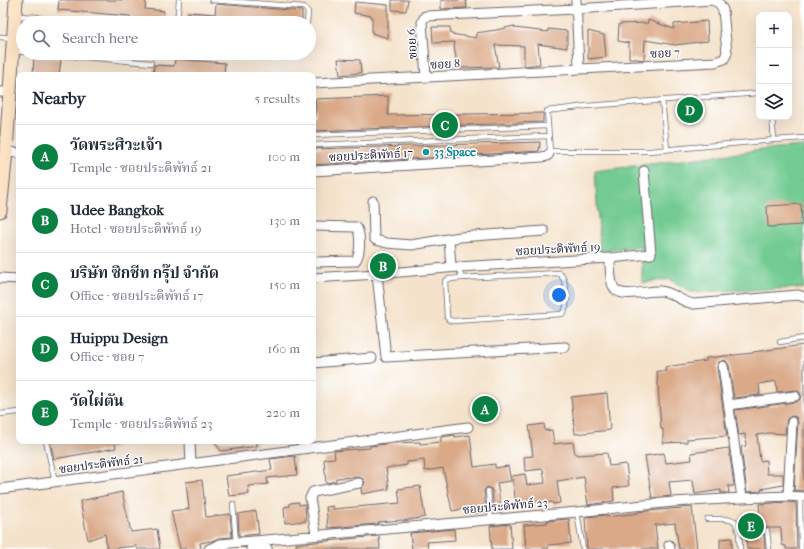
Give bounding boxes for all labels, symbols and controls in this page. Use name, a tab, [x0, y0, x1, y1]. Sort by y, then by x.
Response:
map controls	[756, 12, 792, 120]
button: +	[756, 12, 792, 48]
search box	[16, 16, 316, 60]
icon: search	[30, 27, 52, 49]
street label: ซอย 6	[404, 28, 420, 60]
text: Search here	[62, 29, 138, 47]
street label: ซอย 7	[650, 45, 680, 61]
button: −	[756, 48, 792, 84]
street label: ซอย 8	[430, 56, 460, 72]
button: layers	[756, 84, 792, 120]
text: Nearby	[32, 88, 86, 108]
text: 5 results	[255, 91, 300, 106]
pin: D	[677, 95, 703, 125]
pin: C	[432, 110, 458, 140]
text: วัดพระศิวะเจ้า	[70, 136, 163, 154]
place label: 33 Space	[434, 145, 476, 160]
street label: ซอยประดิพัทธ์ 17	[328, 146, 414, 164]
marker: 33 Space	[421, 147, 431, 157]
text: A	[41, 149, 49, 164]
text: 100 m	[267, 149, 300, 164]
text: Temple · ซอยประดิพัทธ์ 21	[70, 160, 212, 175]
text: Udee Bangkok	[70, 201, 164, 219]
text: B	[41, 213, 49, 228]
text: 130 m	[269, 213, 300, 228]
text: Hotel · ซอยประดิพัทธ์ 19	[70, 221, 201, 236]
street label: ซอยประดิพัทธ์ 19	[515, 240, 601, 258]
pin: B	[370, 251, 396, 281]
text: บริษัท ซิกชีท กรุ๊ป จำกัด	[70, 264, 219, 282]
text: C	[41, 277, 49, 292]
text: 150 m	[269, 277, 300, 292]
your location	[549, 285, 569, 305]
text: Office · ซอยประดิพัทธ์ 17	[70, 288, 203, 303]
text: Huippu Design	[70, 329, 168, 347]
text: D	[40, 341, 50, 356]
text: 160 m	[268, 341, 300, 356]
text: Office · ซอย 7	[70, 349, 144, 364]
text: วัดไผ่ตัน	[70, 392, 124, 410]
pin: A	[472, 394, 498, 424]
text: E	[41, 405, 49, 420]
text: 220 m	[266, 405, 300, 420]
text: Temple · ซอยประดิพัทธ์ 23	[70, 416, 213, 431]
street label: ซอยประดิพัทธ์ 21	[58, 452, 144, 476]
street label: ซอยประดิพัทธ์ 23	[462, 495, 548, 517]
pin: E	[738, 511, 764, 541]

